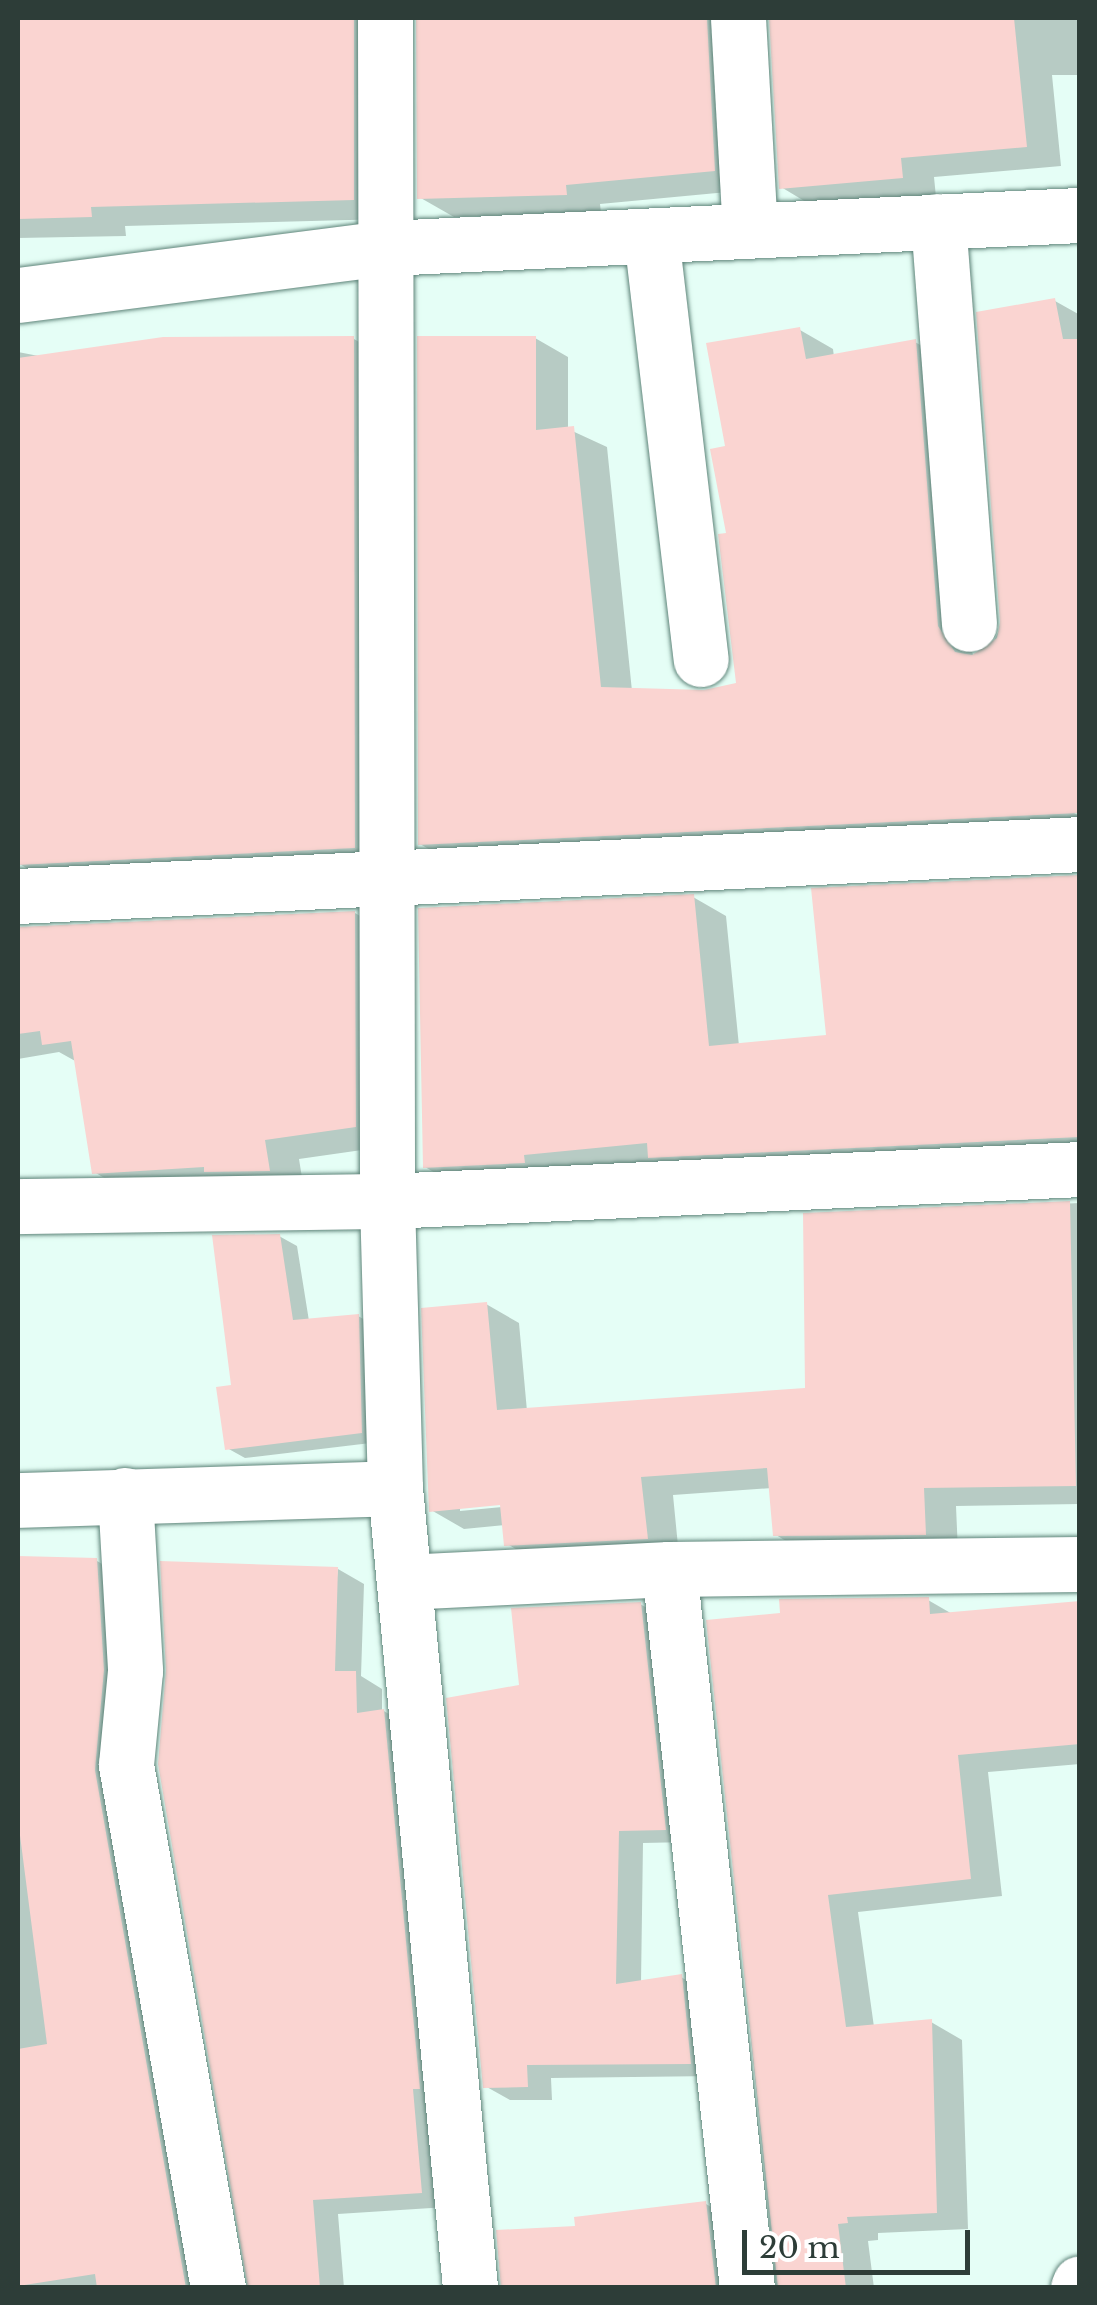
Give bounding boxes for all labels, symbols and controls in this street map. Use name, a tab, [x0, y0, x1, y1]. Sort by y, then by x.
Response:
scale bar	[747, 2210, 974, 2272]
text: 20 m	[759, 2229, 840, 2266]

